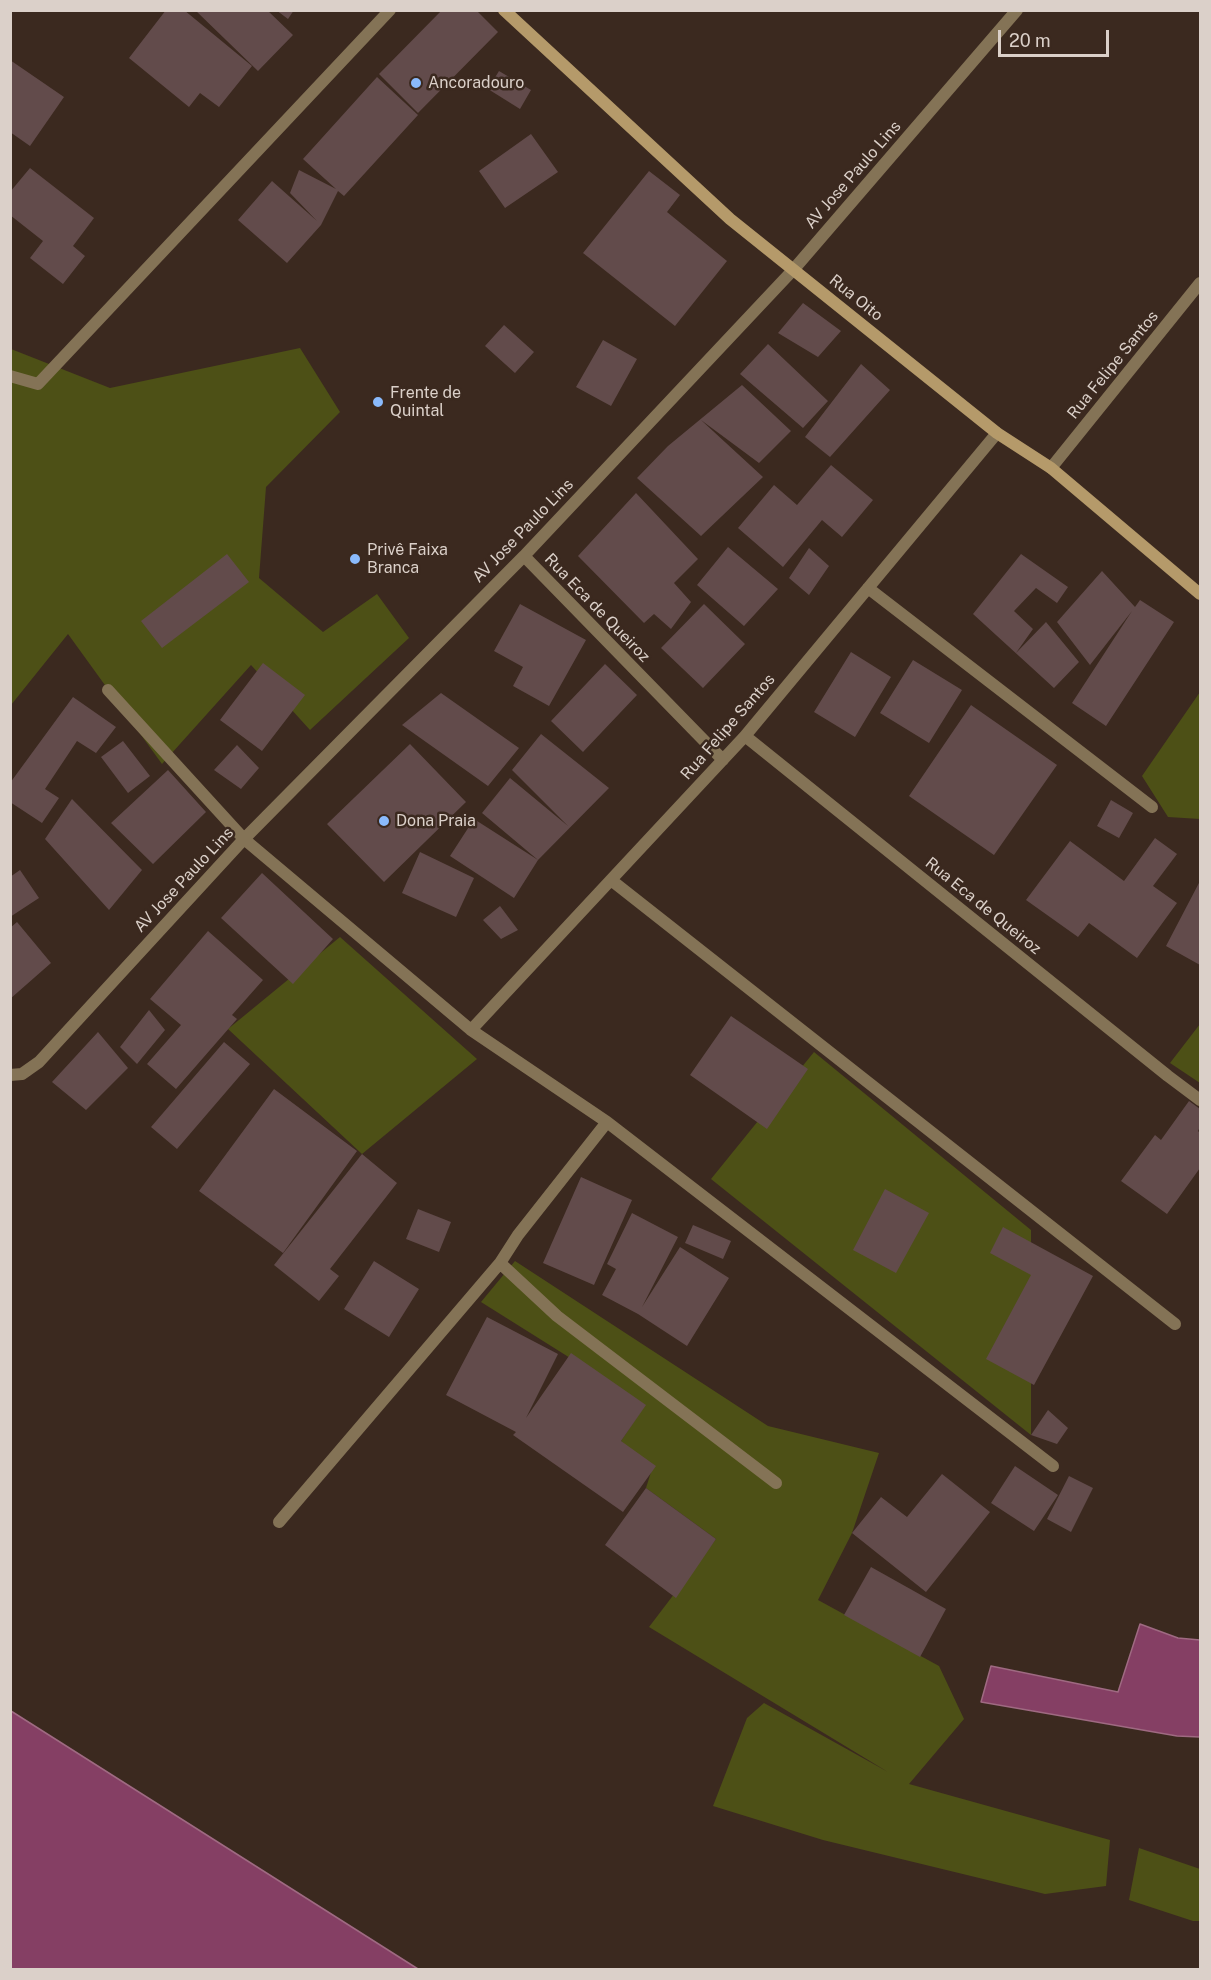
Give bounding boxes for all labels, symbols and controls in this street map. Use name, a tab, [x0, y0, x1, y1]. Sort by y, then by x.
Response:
scale bar	[1001, 18, 1112, 56]
text: 20 m	[1009, 30, 1051, 51]
place label: Ancoradouro	[428, 73, 524, 93]
marker: Ancoradouro	[409, 76, 423, 90]
street label: AV Jose Paulo Lins	[801, 117, 905, 233]
street label: Rua Oito	[825, 271, 887, 325]
street label: Rua Felipe Santos	[1063, 307, 1163, 423]
place label: Frente de Quintal	[390, 383, 461, 421]
marker: Frente de Quintal	[371, 395, 385, 409]
street label: AV Jose Paulo Lins	[469, 475, 577, 587]
place label: Privê Faixa Branca	[367, 540, 448, 578]
street label: Rua Eca de Queiroz	[540, 550, 654, 666]
marker: Privê Faixa Branca	[348, 552, 362, 566]
street label: Rua Felipe Santos	[677, 670, 779, 784]
place label: Dona Praia	[396, 811, 476, 831]
marker: Dona Praia	[377, 814, 391, 828]
street label: AV Jose Paulo Lins	[130, 823, 238, 937]
street label: Rua Eca de Queiroz	[921, 853, 1045, 959]

